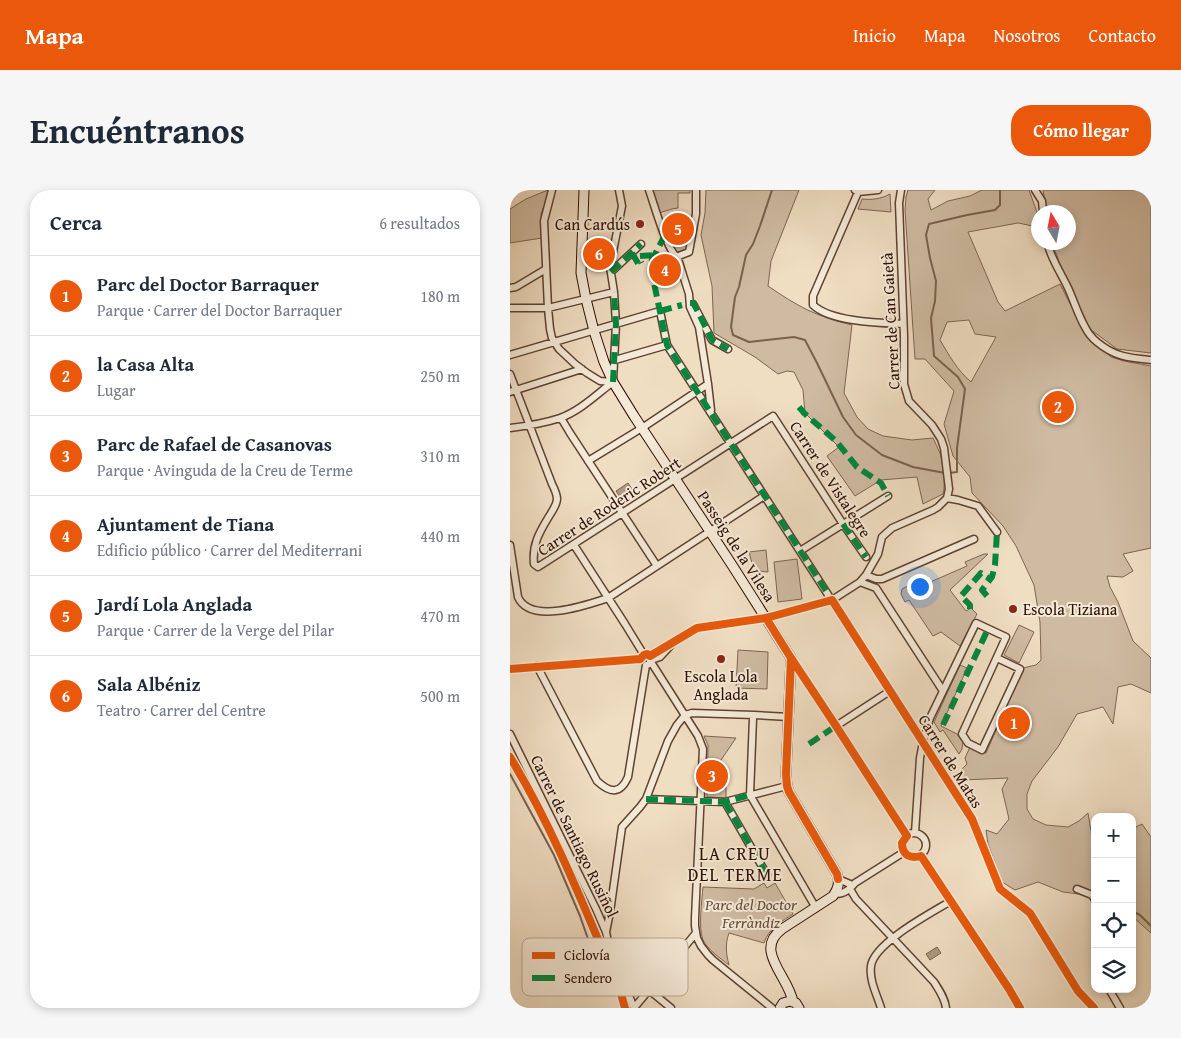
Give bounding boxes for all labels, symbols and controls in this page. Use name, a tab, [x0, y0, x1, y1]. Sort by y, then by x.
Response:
text: Mapa	[25, 18, 84, 53]
text: Inicio	[853, 22, 896, 49]
text: Mapa	[924, 22, 965, 49]
text: Nosotros	[993, 22, 1061, 49]
text: Contacto	[1089, 22, 1156, 49]
text: Encuéntranos	[30, 105, 245, 156]
button: Cómo llegar	[1011, 105, 1151, 156]
north arrow	[1031, 205, 1076, 250]
text: Cerca	[50, 207, 102, 238]
pin: 5	[662, 210, 694, 248]
text: 6 resultados	[379, 211, 460, 235]
place label: Can Cardús	[555, 212, 630, 236]
marker: Can Cardús	[634, 218, 646, 230]
pin: 6	[583, 235, 615, 273]
pin: 4	[649, 251, 681, 289]
street label: Carrer de Can Gaietà	[874, 251, 906, 390]
text: Parc del Doctor Barraquer	[97, 270, 319, 298]
text: 1	[62, 284, 70, 308]
text: 180 m	[420, 284, 460, 308]
text: Parque · Carrer del Doctor Barraquer	[97, 298, 342, 322]
text: la Casa Alta	[97, 350, 194, 378]
text: 2	[62, 364, 70, 388]
text: 250 m	[420, 364, 460, 388]
text: Lugar	[97, 378, 136, 402]
pin: 2	[1042, 388, 1074, 426]
street label: Carrer de Vistalegre	[784, 416, 878, 542]
text: Parc de Rafael de Casanovas	[97, 430, 332, 458]
text: 3	[62, 444, 70, 468]
text: 310 m	[420, 444, 460, 468]
street label: Carrer de Roderic Robert	[532, 450, 686, 562]
text: Parque · Avinguda de la Creu de Terme	[97, 458, 353, 482]
street label: Passeig de la Vilesa	[692, 486, 782, 607]
text: Ajuntament de Tiana	[97, 510, 274, 538]
text: 4	[62, 524, 70, 548]
text: 440 m	[420, 524, 460, 548]
text: Edificio público · Carrer del Mediterrani	[97, 538, 362, 562]
your location	[907, 574, 933, 600]
text: Jardí Lola Anglada	[97, 590, 252, 618]
place label: Escola Tiziana	[1023, 597, 1118, 621]
marker: Escola Tiziana	[1007, 603, 1019, 615]
text: 5	[62, 604, 70, 628]
text: 470 m	[420, 604, 460, 628]
text: Parque · Carrer de la Verge del Pilar	[97, 618, 334, 642]
marker: Escola Lola Anglada	[715, 653, 727, 665]
place label: Escola Lola Anglada	[684, 664, 758, 706]
text: Sala Albéniz	[97, 670, 200, 698]
text: 6	[62, 684, 70, 708]
text: 500 m	[420, 684, 460, 708]
text: Teatro · Carrer del Centre	[97, 698, 266, 722]
pin: 1	[998, 704, 1030, 742]
street label: Carrer de Matas	[913, 709, 989, 813]
street label: Carrer de Santiago Rusiñol	[525, 751, 625, 922]
pin: 3	[696, 757, 728, 795]
map controls	[1091, 813, 1136, 993]
button: +	[1091, 813, 1136, 858]
district label: LA CREU DEL TERME	[687, 840, 783, 888]
button: −	[1091, 858, 1136, 903]
park label: Parc del Doctor Ferràndiz	[704, 892, 798, 934]
button: locate	[1091, 903, 1136, 948]
legend	[522, 938, 688, 996]
text: Ciclovía	[564, 945, 610, 965]
button: layers	[1091, 948, 1136, 993]
text: Sendero	[564, 968, 612, 988]

